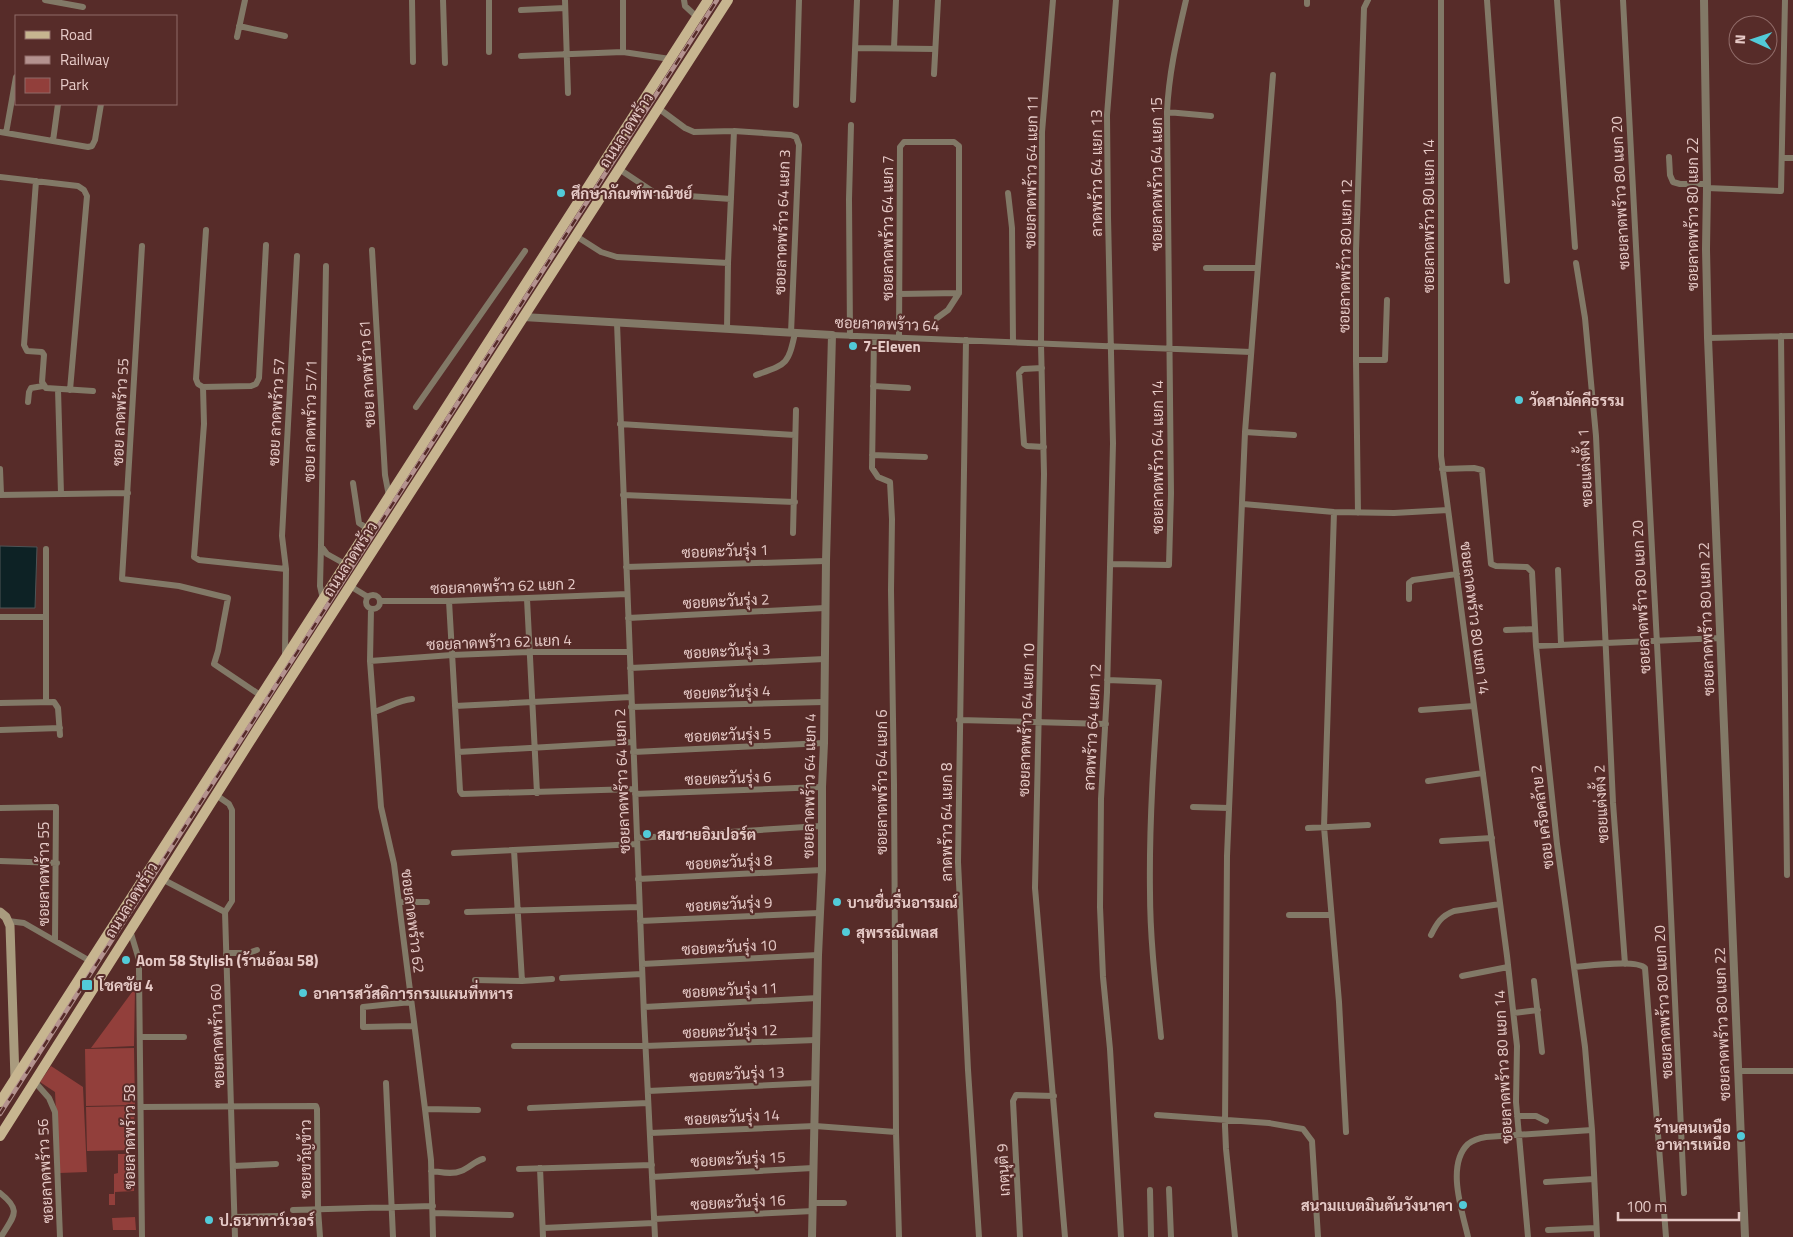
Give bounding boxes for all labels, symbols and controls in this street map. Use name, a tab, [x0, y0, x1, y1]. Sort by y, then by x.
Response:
legend	[15, 15, 178, 105]
north arrow	[1728, 15, 1778, 65]
text: Road	[60, 23, 92, 46]
text: N	[1729, 34, 1750, 45]
text: Railway	[60, 48, 110, 71]
text: Park	[60, 73, 89, 96]
street label: ถนนลาดพร้าว	[593, 88, 659, 172]
street label: ซอยลาดพร้าว 64 แยก 11	[1018, 95, 1044, 249]
street label: ซอยลาดพร้าว 64 แยก 15	[1145, 97, 1168, 251]
street label: ลาดพร้าว 64 แยก 13	[1085, 109, 1108, 237]
street label: ซอยลาดพร้าว 80 แยก 20	[1604, 116, 1636, 270]
street label: ซอยลาดพร้าว 80 แยก 22	[1681, 137, 1704, 291]
street label: ซอยลาดพร้าว 80 แยก 14	[1417, 139, 1440, 293]
street label: ซอยลาดพร้าว 64 แยก 3	[768, 149, 796, 295]
street label: ซอยลาดพร้าว 64 แยก 7	[876, 155, 899, 301]
street label: ซอยลาดพร้าว 80 แยก 12	[1332, 179, 1358, 333]
place label: ศึกษาภัณฑ์พาณิชย์	[571, 182, 693, 205]
marker: ศึกษาภัณฑ์พาณิชย์	[555, 187, 567, 199]
street label: ซอยลาดพร้าว 64	[834, 311, 940, 337]
street label: ซอย ลาดพร้าว 61	[353, 320, 381, 428]
place label: 7-Eleven	[863, 335, 921, 358]
marker: 7-Eleven	[847, 340, 859, 352]
street label: ซอย ลาดพร้าว 55	[106, 358, 134, 466]
street label: ซอย ลาดพร้าว 57	[262, 358, 290, 466]
street label: ซอย ลาดพร้าว 57/1	[297, 360, 323, 482]
street label: ซอยลาดพร้าว 64 แยก 14	[1146, 380, 1169, 534]
place label: วัดสามัคคีธรรม	[1529, 389, 1624, 412]
marker: วัดสามัคคีธรรม	[1513, 394, 1525, 406]
street label: ซอยแต่งตั้ง 1	[1569, 428, 1599, 508]
street label: ถนนลาดพร้าว	[317, 517, 383, 601]
street label: ซอยลาดพร้าว 80 แยก 20	[1625, 520, 1657, 674]
street label: ซอยตะวันรุ่ง 1	[681, 538, 769, 564]
street label: ซอยลาดพร้าว 80 แยก 14	[1454, 540, 1496, 696]
street label: ซอยลาดพร้าว 80 แยก 22	[1692, 542, 1720, 696]
street label: ซอยลาดพร้าว 62 แยก 2	[430, 572, 576, 600]
street label: ซอยตะวันรุ่ง 2	[682, 587, 770, 615]
street label: ซอยลาดพร้าว 62 แยก 4	[426, 628, 572, 656]
street label: ซอยตะวันรุ่ง 3	[683, 637, 771, 665]
street label: ซอยลาดพร้าว 64 แยก 10	[1012, 643, 1040, 797]
street label: ลาดพร้าว 64 แยก 12	[1077, 663, 1107, 791]
street label: ซอยตะวันรุ่ง 4	[683, 679, 771, 705]
street label: ซอยลาดพร้าว 64 แยก 2	[608, 708, 636, 854]
street label: ซอยลาดพร้าว 64 แยก 6	[870, 709, 893, 855]
street label: ซอยลาดพร้าว 64 แยก 4	[796, 713, 822, 859]
street label: ซอยตะวันรุ่ง 5	[684, 722, 772, 748]
street label: ลาดพร้าว 64 แยก 8	[935, 763, 958, 881]
street label: ซอย เครือคล้าย 2	[1524, 763, 1560, 871]
street label: ซอยแต่งตั้ง 2	[1585, 764, 1615, 844]
street label: ซอยตะวันรุ่ง 6	[684, 765, 772, 791]
street label: ซอยลาดพร้าว 55	[32, 822, 55, 926]
place label: สมชายอิมปอร์ต	[657, 823, 756, 846]
marker: สมชายอิมปอร์ต	[641, 828, 653, 840]
street label: ซอยตะวันรุ่ง 8	[685, 848, 773, 876]
street label: ถนนลาดพร้าว	[99, 858, 163, 942]
street label: ซอยลาดพร้าว 62	[395, 868, 431, 974]
place label: บานชื่นรื่นอารมณ์	[847, 888, 959, 914]
street label: ซอยตะวันรุ่ง 9	[685, 890, 773, 918]
marker: บานชื่นรื่นอารมณ์	[831, 896, 843, 908]
place label: สุพรรณีเพลส	[856, 921, 938, 944]
street label: ซอยลาดพร้าว 80 แยก 20	[1647, 925, 1679, 1079]
marker: สุพรรณีเพลส	[840, 926, 852, 938]
street label: ซอยตะวันรุ่ง 10	[681, 933, 777, 961]
street label: ซอยลาดพร้าว 80 แยก 22	[1708, 947, 1736, 1101]
place label: Aom 58 Stylish (ร้านอ้อม 58)	[136, 949, 319, 972]
marker: Aom 58 Stylish (ร้านอ้อม 58)	[120, 954, 132, 966]
place label: โชคชัย 4	[97, 974, 154, 997]
street label: ซอยตะวันรุ่ง 11	[682, 976, 778, 1004]
marker: โชคชัย 4	[80, 978, 94, 992]
place label: อาคารสวัสดิการกรมแผนที่ทหาร	[313, 979, 514, 1005]
street label: ซอยลาดพร้าว 60	[204, 983, 230, 1089]
marker: อาคารสวัสดิการกรมแผนที่ทหาร	[297, 987, 309, 999]
street label: ซอยลาดพร้าว 80 แยก 14	[1487, 990, 1519, 1144]
street label: ซอยตะวันรุ่ง 12	[682, 1018, 778, 1044]
street label: ซอยตะวันรุ่ง 13	[689, 1060, 785, 1088]
street label: ซอยลาดพร้าว 58	[118, 1085, 141, 1189]
street label: ซอยตะวันรุ่ง 14	[684, 1103, 780, 1131]
place label: ร้านฅนเหนือ อาหารเหนือ	[1654, 1116, 1731, 1156]
street label: ซอยลาดพร้าว 56	[31, 1118, 59, 1224]
street label: ซอยขวัญข้าว	[294, 1119, 317, 1199]
marker: ร้านฅนเหนือ อาหารเหนือ	[1735, 1130, 1747, 1142]
street label: เกตุนุติ 9	[990, 1143, 1016, 1197]
street label: ซอยตะวันรุ่ง 15	[690, 1145, 786, 1173]
street label: ซอยตะวันรุ่ง 16	[690, 1188, 786, 1216]
scale bar	[1618, 1190, 1739, 1222]
place label: สนามแบตมินตันวังนาคา	[1301, 1194, 1453, 1217]
text: 100 m	[1626, 1195, 1667, 1218]
marker: สนามแบตมินตันวังนาคา	[1457, 1199, 1469, 1211]
place label: ป.ธนาทาว์เวอร์	[219, 1209, 316, 1232]
marker: ป.ธนาทาว์เวอร์	[203, 1214, 215, 1226]

